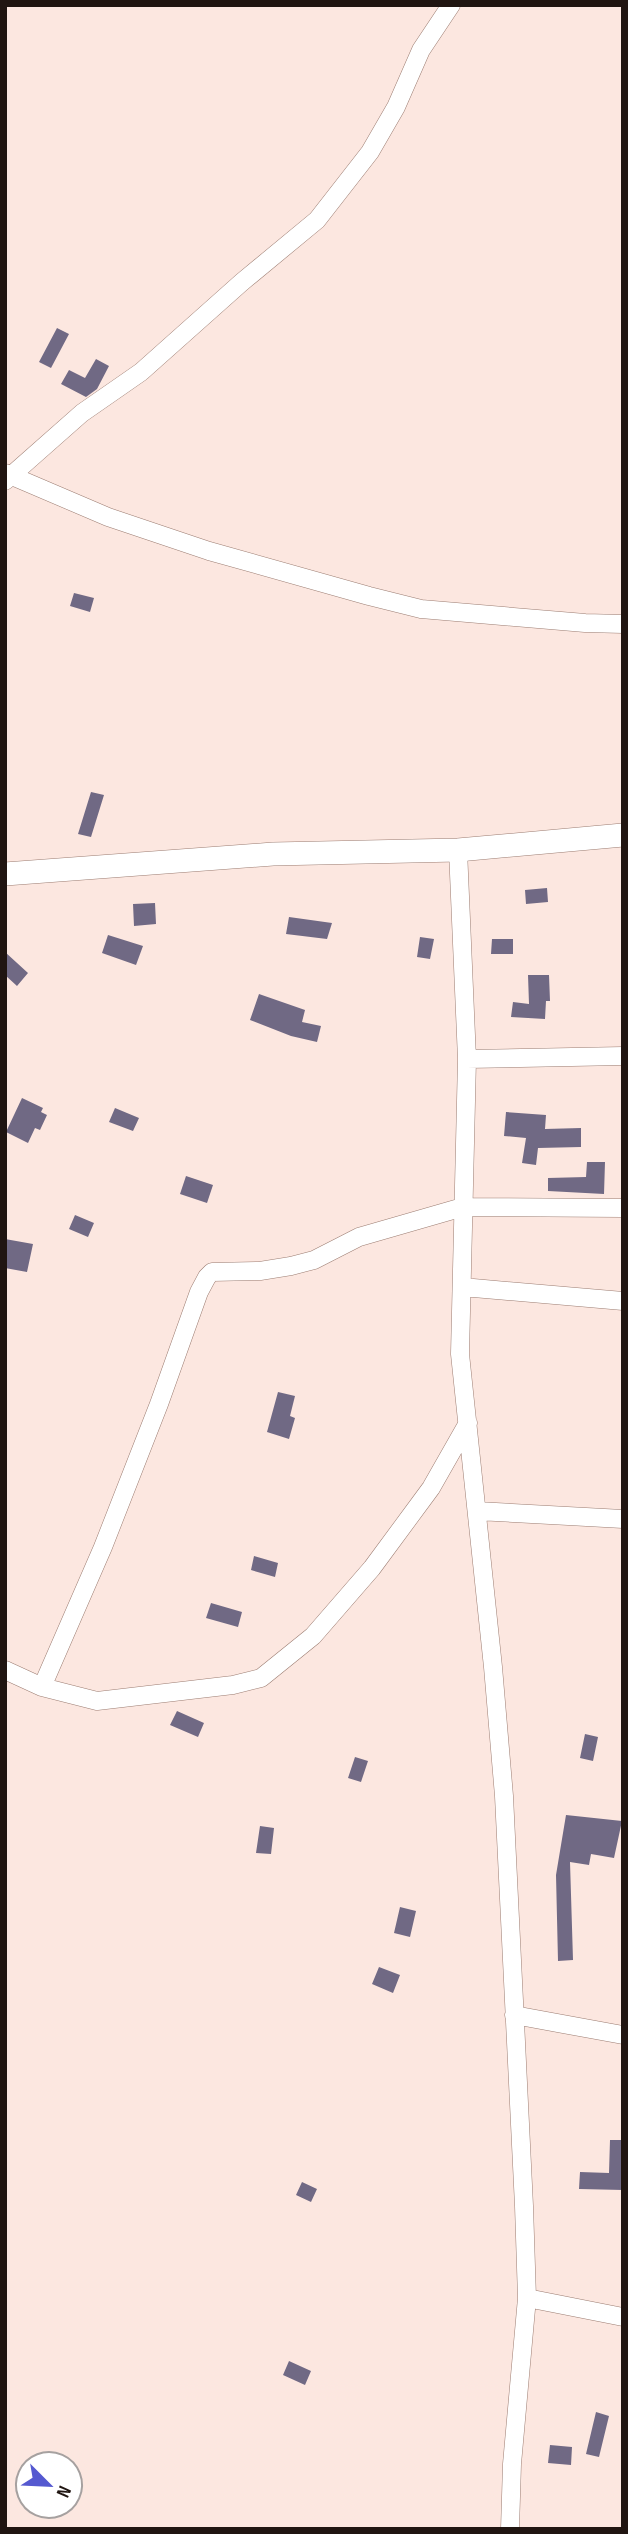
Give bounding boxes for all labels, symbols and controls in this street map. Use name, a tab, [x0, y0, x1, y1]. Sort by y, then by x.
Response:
north arrow	[14, 2450, 84, 2520]
text: N	[51, 2482, 76, 2501]

